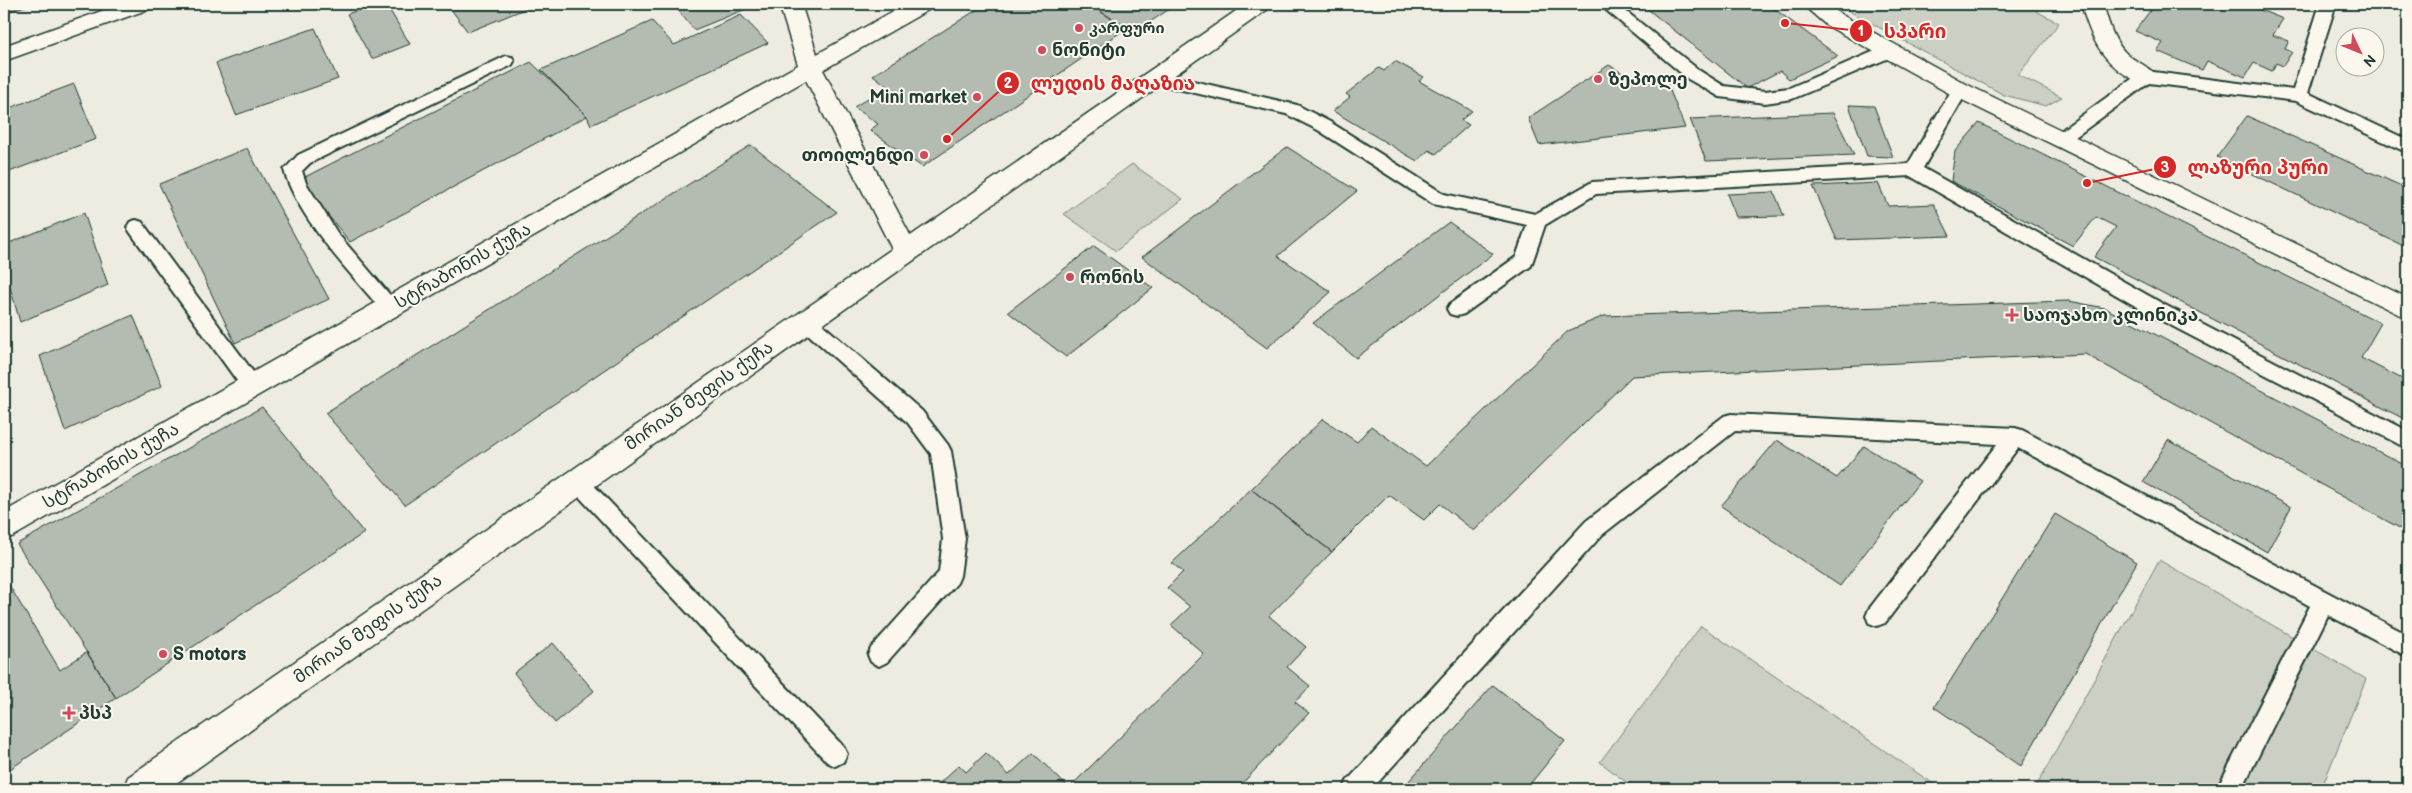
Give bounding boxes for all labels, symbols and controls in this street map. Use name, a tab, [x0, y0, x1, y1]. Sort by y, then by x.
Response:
callout: სპარი	[1849, 14, 1956, 48]
place label: კარფური	[1089, 19, 1165, 38]
text: სპარი	[1884, 21, 1946, 44]
marker: კარფური	[1073, 22, 1085, 34]
text: 1	[1858, 22, 1864, 41]
north arrow	[2334, 28, 2384, 78]
place label: ნონიტი	[1052, 40, 1126, 61]
marker: ნონიტი	[1036, 44, 1048, 56]
text: N	[2359, 51, 2379, 70]
callout: ლუდის მაღაზია	[996, 66, 1205, 100]
place label: ზეპოლე	[1608, 69, 1688, 90]
text: ლუდის მაღაზია	[1031, 73, 1195, 96]
marker: ზეპოლე	[1592, 73, 1604, 85]
text: 2	[1004, 74, 1013, 93]
place label: Mini market	[869, 87, 967, 108]
marker: Mini market	[971, 91, 983, 103]
place label: თოილენდი	[802, 145, 914, 166]
marker: თოილენდი	[918, 149, 930, 161]
callout: ლაზური პური	[2153, 150, 2339, 184]
text: ლაზური პური	[2188, 157, 2328, 180]
text: 3	[2161, 158, 2170, 177]
street label: სტრაბონის ქუჩა	[391, 219, 535, 313]
place label: რონის	[1080, 267, 1144, 288]
marker: რონის	[1064, 271, 1076, 283]
place label: საოჯახო კლინიკა	[2023, 305, 2198, 326]
marker: საოჯახო კლინიკა	[2005, 308, 2019, 322]
street label: მირიან მეფის ქუჩა	[621, 337, 777, 455]
street label: სტრაბონის ქუჩა	[39, 419, 183, 513]
street label: მირიან მეფის ქუჩა	[290, 570, 446, 688]
place label: S motors	[173, 644, 247, 665]
marker: S motors	[157, 648, 169, 660]
place label: პსპ	[79, 703, 112, 724]
marker: პსპ	[63, 707, 75, 719]

